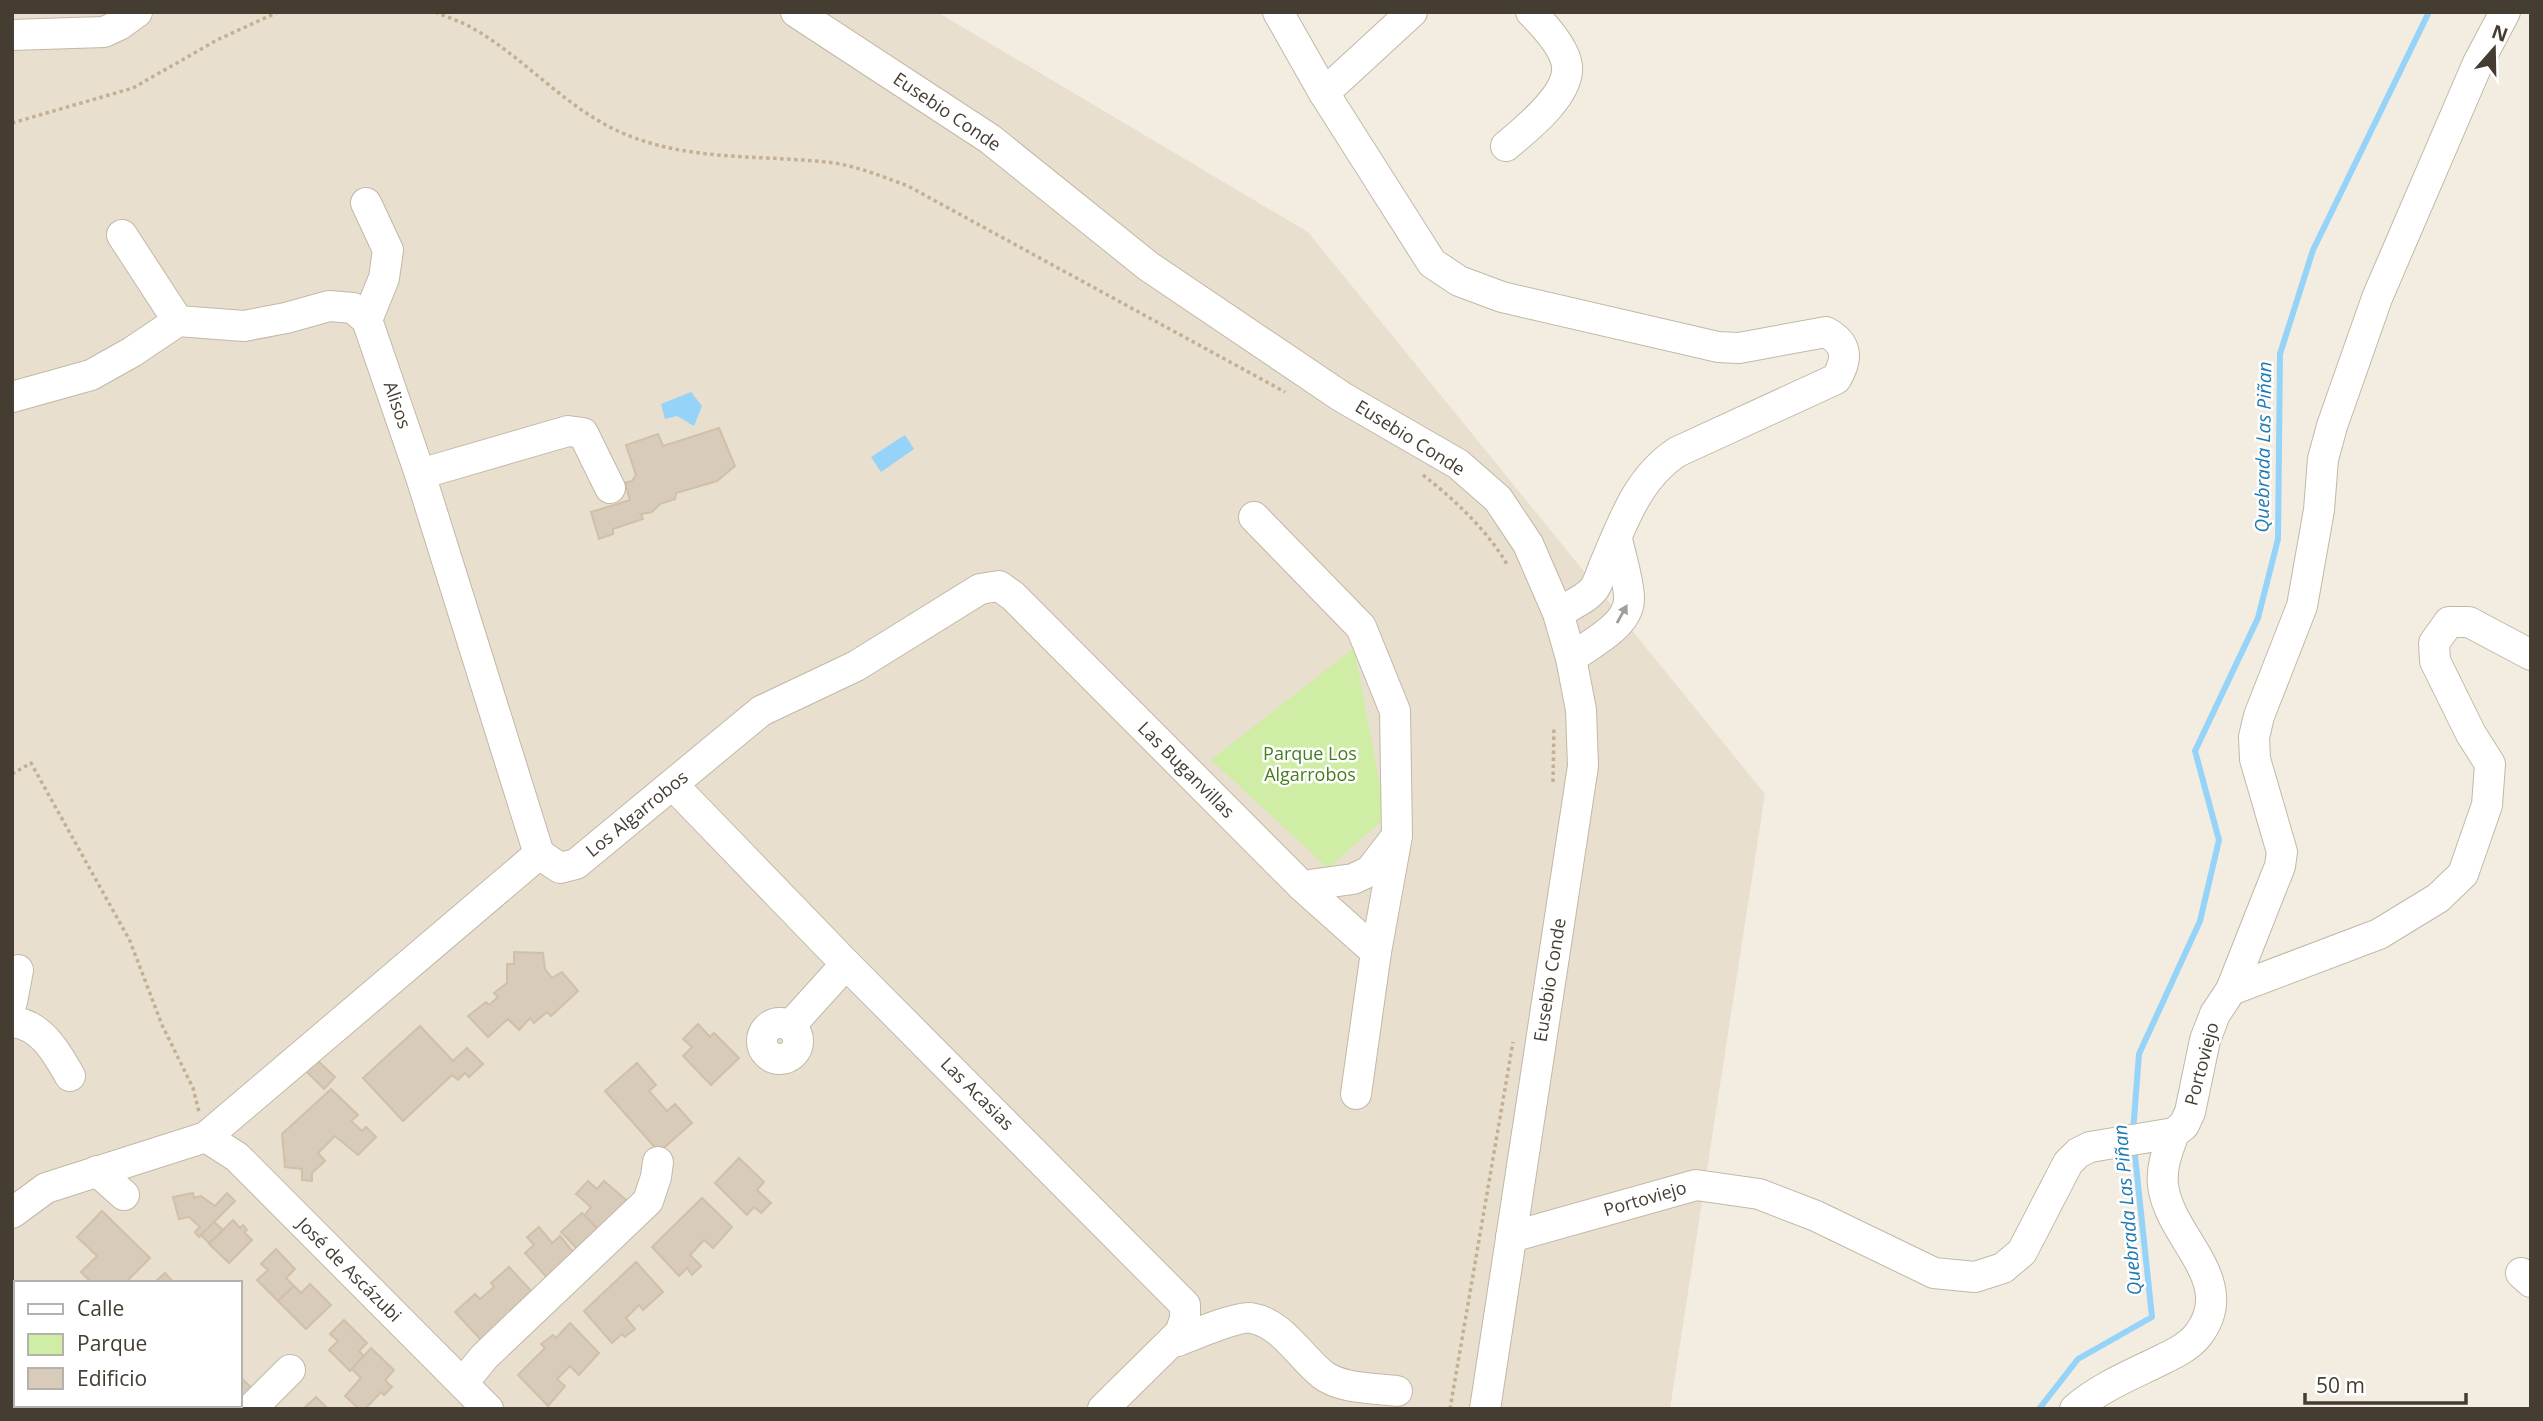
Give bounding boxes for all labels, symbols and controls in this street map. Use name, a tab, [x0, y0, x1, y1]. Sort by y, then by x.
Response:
north arrow	[2459, 14, 2529, 84]
text: N	[2488, 18, 2512, 48]
street label: Eusebio Conde	[889, 66, 1006, 156]
water label: Quebrada Las Piñan	[2249, 361, 2277, 533]
street label: Alisos	[379, 378, 417, 431]
street label: Eusebio Conde	[1351, 394, 1470, 480]
one-way arrow	[1616, 604, 1628, 624]
street label: Las Buganvillas	[1133, 716, 1240, 823]
park label: Parque Los Algarrobos	[1263, 741, 1357, 786]
street label: Los Algarrobos	[580, 765, 693, 862]
street label: Eusebio Conde	[1527, 916, 1571, 1044]
street label: Portoviejo	[2178, 1019, 2224, 1108]
street label: Las Acasias	[936, 1051, 1020, 1135]
water label: Quebrada Las Piñan	[2107, 1124, 2147, 1296]
street label: Portoviejo	[1600, 1175, 1689, 1221]
street label: José de Ascázubi	[291, 1210, 407, 1327]
legend	[14, 1281, 242, 1407]
text: Calle	[77, 1294, 124, 1322]
text: Parque	[77, 1329, 147, 1357]
scale bar	[2305, 1362, 2466, 1406]
text: Edificio	[77, 1364, 147, 1392]
text: 50 m	[2316, 1371, 2365, 1399]

